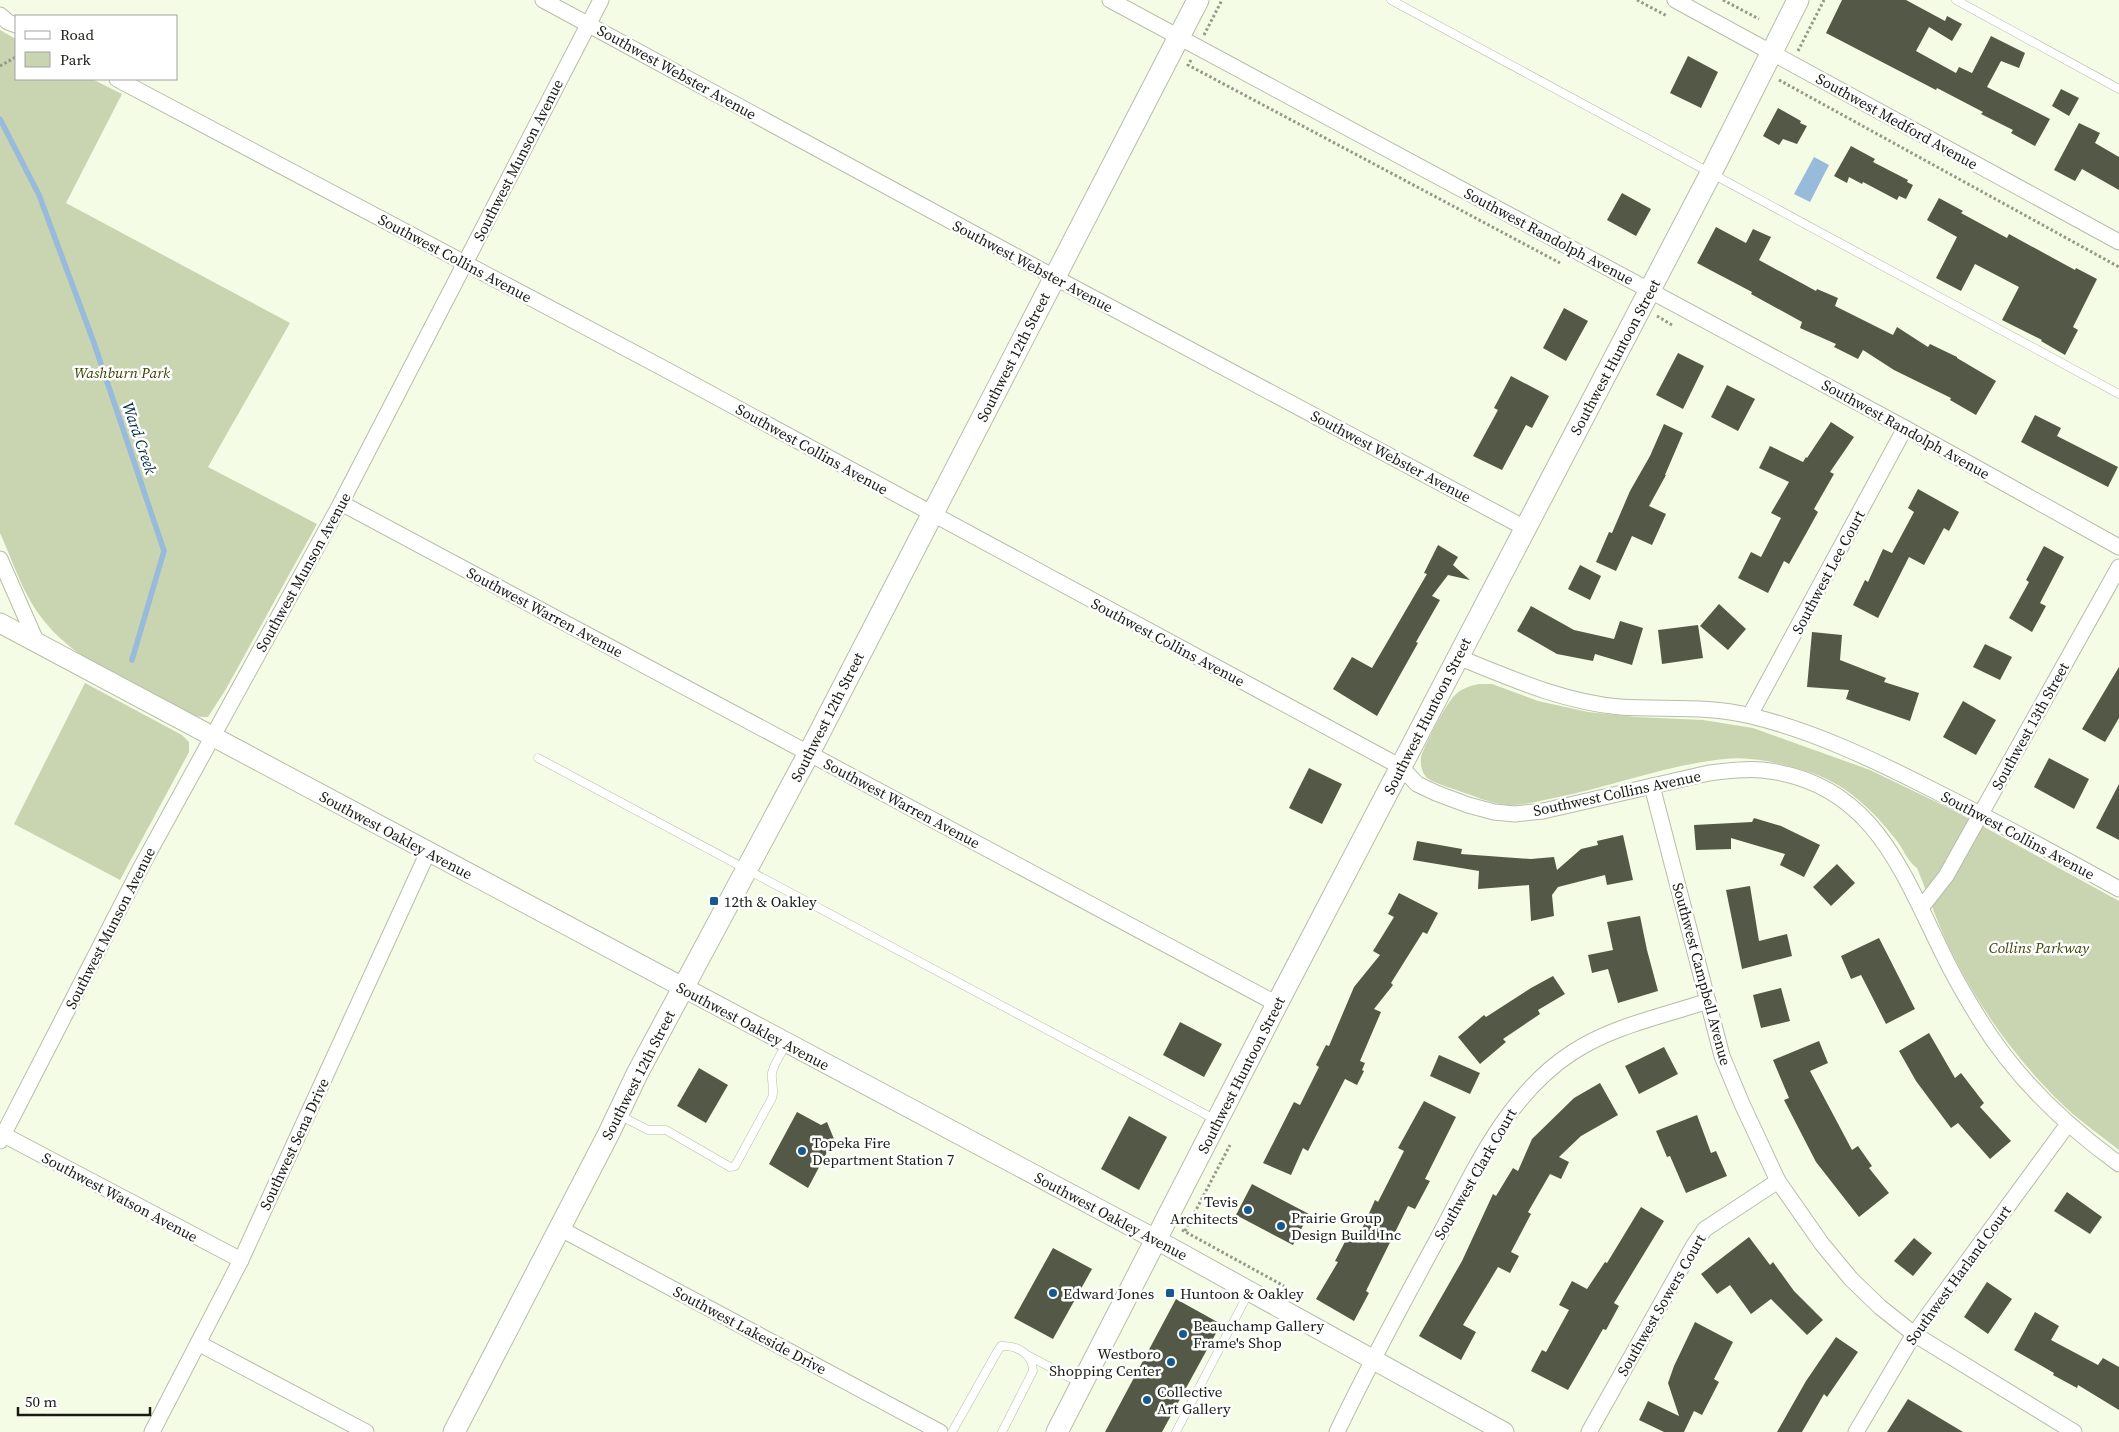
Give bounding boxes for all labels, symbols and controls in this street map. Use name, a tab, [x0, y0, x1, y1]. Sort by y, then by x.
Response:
legend	[15, 15, 178, 80]
street label: Southwest Webster Avenue	[594, 19, 761, 125]
text: Road	[60, 24, 94, 45]
text: Park	[60, 49, 92, 70]
street label: Southwest Medford Avenue	[1812, 68, 1982, 174]
street label: Southwest Munson Avenue	[468, 75, 568, 245]
street label: Southwest Randolph Avenue	[1461, 182, 1638, 290]
street label: Southwest Collins Avenue	[375, 209, 536, 308]
street label: Southwest Webster Avenue	[949, 215, 1117, 317]
street label: Southwest Huntoon Street	[1565, 275, 1665, 439]
street label: Southwest 12th Street	[971, 289, 1055, 425]
park label: Washburn Park	[74, 362, 171, 383]
street label: Southwest Randolph Avenue	[1818, 374, 1994, 484]
street label: Southwest Collins Avenue	[732, 398, 892, 500]
water label: Ward Creek	[117, 399, 163, 478]
street label: Southwest Webster Avenue	[1307, 405, 1475, 507]
street label: Southwest Munson Avenue	[250, 488, 356, 655]
street label: Southwest Lee Court	[1787, 506, 1870, 637]
street label: Southwest Warren Avenue	[463, 562, 627, 662]
street label: Southwest Collins Avenue	[1088, 593, 1249, 692]
street label: Southwest Huntoon Street	[1378, 634, 1476, 798]
street label: Southwest 12th Street	[785, 649, 869, 785]
street label: Southwest 13th Street	[1986, 658, 2074, 794]
street label: Southwest Warren Avenue	[820, 753, 984, 853]
street label: Southwest Collins Avenue	[1531, 765, 1703, 821]
street label: Southwest Oakley Avenue	[316, 786, 476, 884]
street label: Southwest Collins Avenue	[1938, 786, 2099, 885]
street label: Southwest Munson Avenue	[60, 843, 160, 1013]
street label: Southwest Campbell Avenue	[1667, 880, 1737, 1068]
place label: 12th & Oakley	[724, 891, 817, 912]
marker: 12th & Oakley	[708, 895, 720, 907]
park label: Collins Parkway	[1989, 937, 2090, 958]
street label: Southwest Oakley Avenue	[673, 977, 833, 1075]
street label: Southwest Huntoon Street	[1192, 993, 1290, 1157]
street label: Southwest 12th Street	[596, 1007, 680, 1143]
street label: Southwest Sena Drive	[254, 1074, 334, 1213]
street label: Southwest Clark Court	[1429, 1104, 1521, 1244]
place label: Topeka Fire Department Station 7	[812, 1132, 954, 1170]
marker: Topeka Fire Department Station 7	[796, 1145, 808, 1157]
street label: Southwest Watson Avenue	[38, 1147, 202, 1247]
street label: Southwest Oakley Avenue	[1031, 1167, 1191, 1265]
place label: Tevis Architects	[1170, 1191, 1238, 1229]
street label: Southwest Harland Court	[1900, 1201, 2016, 1349]
marker: Tevis Architects	[1242, 1204, 1254, 1216]
place label: Prairie Group Design Build Inc	[1291, 1207, 1401, 1245]
marker: Prairie Group Design Build Inc	[1275, 1220, 1287, 1232]
street label: Southwest Sowers Court	[1612, 1230, 1710, 1380]
street label: Southwest Lakeside Drive	[670, 1281, 831, 1379]
place label: Edward Jones	[1063, 1283, 1154, 1304]
place label: Huntoon & Oakley	[1180, 1283, 1304, 1304]
marker: Edward Jones	[1047, 1287, 1059, 1299]
marker: Huntoon & Oakley	[1164, 1287, 1176, 1299]
place label: Beauchamp Gallery Frame's Shop	[1193, 1315, 1324, 1353]
marker: Beauchamp Gallery Frame's Shop	[1177, 1328, 1189, 1340]
place label: Westboro Shopping Center	[1049, 1343, 1162, 1381]
marker: Westboro Shopping Center	[1165, 1356, 1177, 1368]
place label: Collective Art Gallery	[1157, 1381, 1231, 1419]
scale bar	[18, 1384, 150, 1416]
text: 50 m	[25, 1391, 57, 1412]
marker: Collective Art Gallery	[1141, 1394, 1153, 1406]

